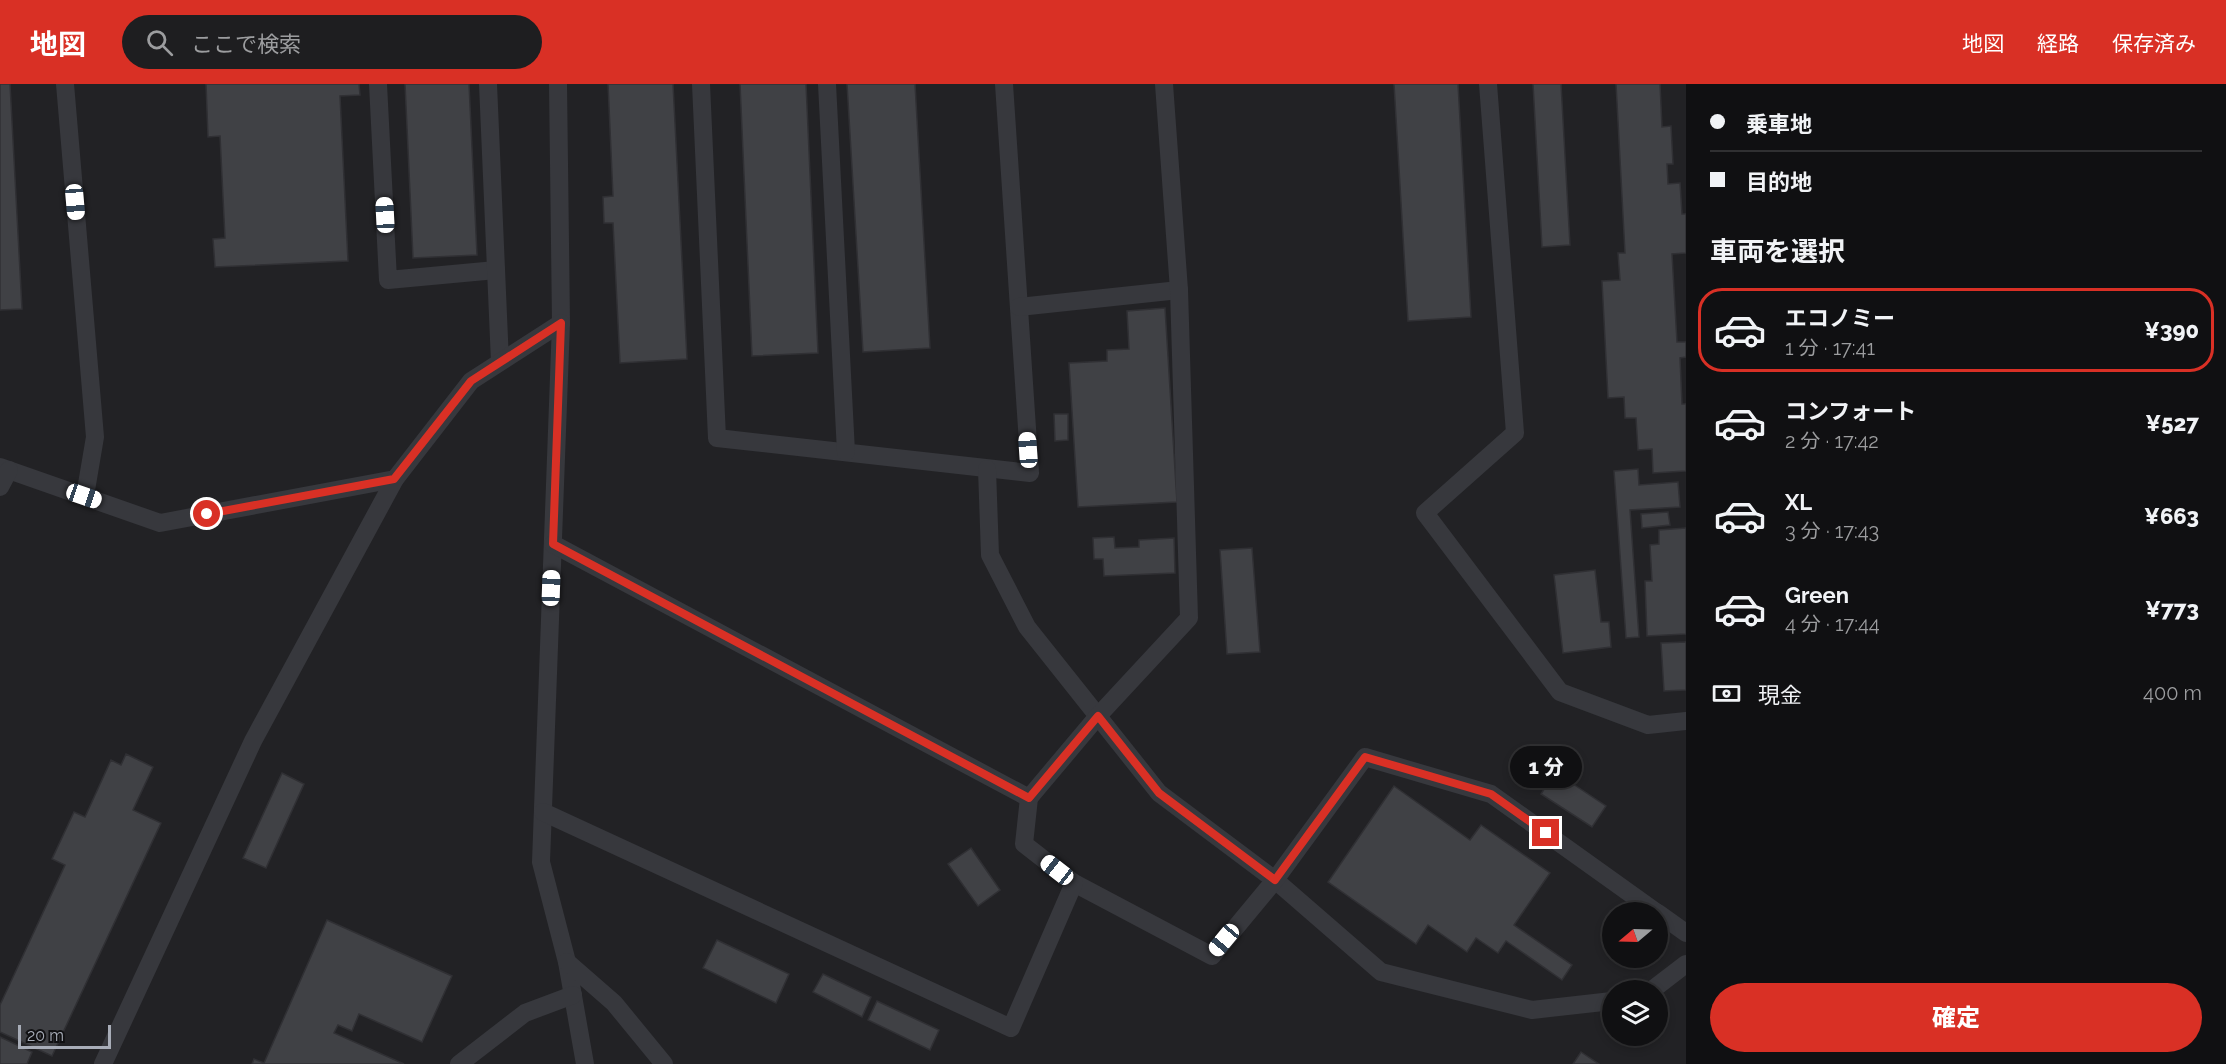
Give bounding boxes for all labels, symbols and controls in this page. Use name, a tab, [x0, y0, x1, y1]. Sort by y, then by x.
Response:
search box	[122, 15, 542, 69]
icon: search	[143, 26, 176, 59]
text: 地図	[30, 28, 86, 61]
text: ここで検索	[191, 31, 301, 57]
text: 地図	[1962, 31, 2004, 56]
text: 経路	[2037, 31, 2079, 56]
text: 保存済み	[2112, 31, 2196, 56]
text: 乗車地	[1746, 111, 1812, 137]
text: 目的地	[1746, 169, 1812, 195]
car	[64, 183, 86, 221]
car	[375, 197, 395, 233]
text: 車両を選択	[1710, 236, 1845, 267]
icon: car	[1713, 303, 1767, 357]
text: エコノミー	[1785, 305, 1895, 331]
text: ¥390	[2144, 317, 2199, 343]
text: 1 分 · 17:41	[1785, 336, 1875, 360]
icon: car	[1713, 396, 1767, 450]
text: コンフォート	[1785, 398, 1916, 424]
text: ¥527	[2145, 410, 2199, 436]
text: 2 分 · 17:42	[1785, 429, 1879, 453]
car	[1018, 431, 1038, 469]
car	[64, 482, 104, 510]
icon: car	[1713, 489, 1767, 543]
text: XL	[1785, 489, 1812, 515]
route start	[193, 500, 220, 527]
text: ¥663	[2144, 503, 2199, 529]
text: 3 分 · 17:43	[1785, 519, 1879, 543]
car	[541, 570, 561, 606]
icon: car	[1713, 582, 1767, 636]
text: Green	[1785, 582, 1849, 608]
text: ¥773	[2145, 596, 2199, 622]
text: 4 分 · 17:44	[1785, 612, 1880, 636]
icon: cash	[1710, 677, 1743, 710]
text: 400 m	[2143, 681, 2202, 705]
text: 現金	[1758, 682, 1802, 708]
callout: 1 分	[1510, 746, 1582, 788]
text: 1 分	[1528, 755, 1564, 779]
route end	[1532, 819, 1559, 846]
car	[1037, 852, 1077, 888]
north arrow	[1602, 902, 1668, 968]
map controls	[1602, 902, 1668, 1046]
car	[1206, 920, 1242, 960]
button: layers	[1602, 980, 1668, 1046]
button: 確定	[1710, 983, 2202, 1052]
scale bar	[18, 1022, 111, 1050]
text: 20 m	[27, 1026, 64, 1045]

